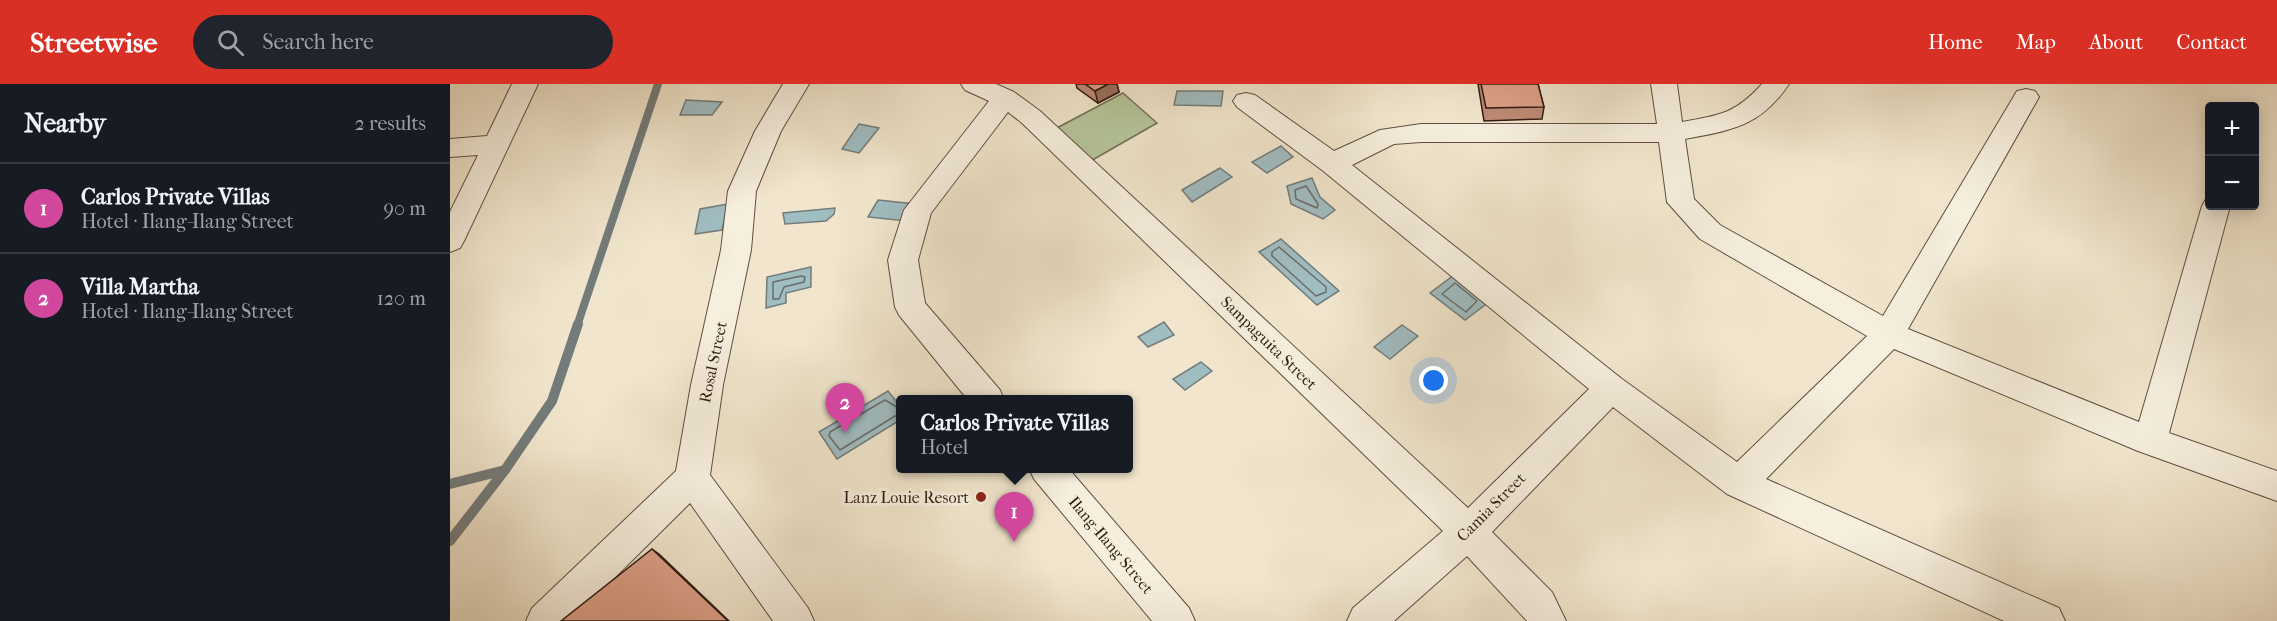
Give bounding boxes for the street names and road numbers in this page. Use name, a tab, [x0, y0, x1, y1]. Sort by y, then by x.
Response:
street label: Sampaguita Street	[1217, 292, 1321, 394]
street label: Rosal Street	[695, 319, 731, 405]
street label: Camia Street	[1453, 469, 1529, 545]
street label: Ilang-Ilang Street	[1065, 492, 1158, 598]

